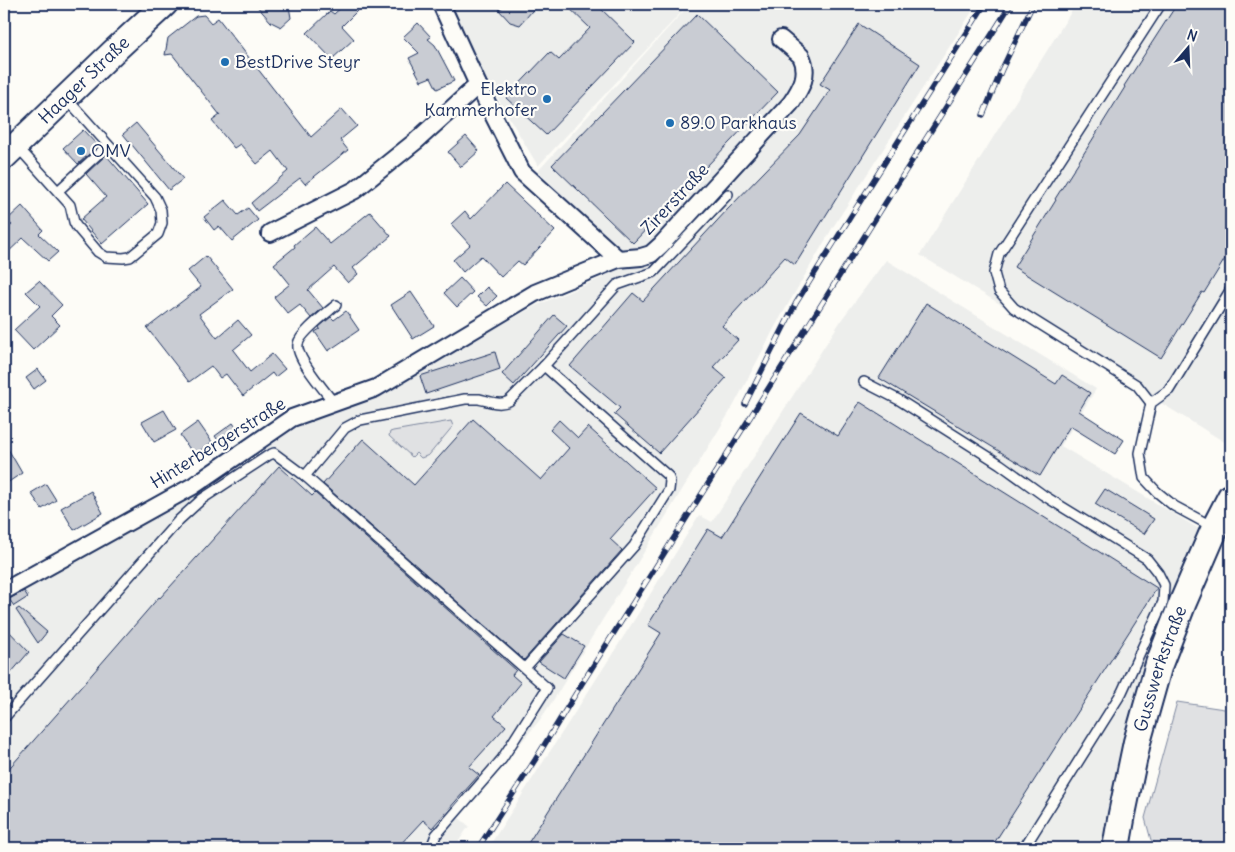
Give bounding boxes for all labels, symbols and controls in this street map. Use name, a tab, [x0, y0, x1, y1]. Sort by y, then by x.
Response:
north arrow	[1162, 22, 1212, 72]
text: N	[1185, 26, 1200, 46]
street label: Haager Straße	[33, 31, 134, 129]
place label: BestDrive Steyr	[235, 50, 361, 73]
marker: BestDrive Steyr	[219, 56, 231, 68]
place label: Elektro Kammerhofer	[424, 77, 538, 121]
marker: Elektro Kammerhofer	[541, 93, 553, 105]
place label: 89.0 Parkhaus	[680, 111, 797, 134]
marker: 89.0 Parkhaus	[664, 117, 676, 129]
place label: OMV	[91, 139, 131, 162]
marker: OMV	[75, 145, 87, 157]
street label: Zirerstraße	[636, 158, 713, 239]
street label: Hinterbergerstraße	[146, 392, 290, 493]
street label: Gusswerkstraße	[1128, 602, 1192, 734]

